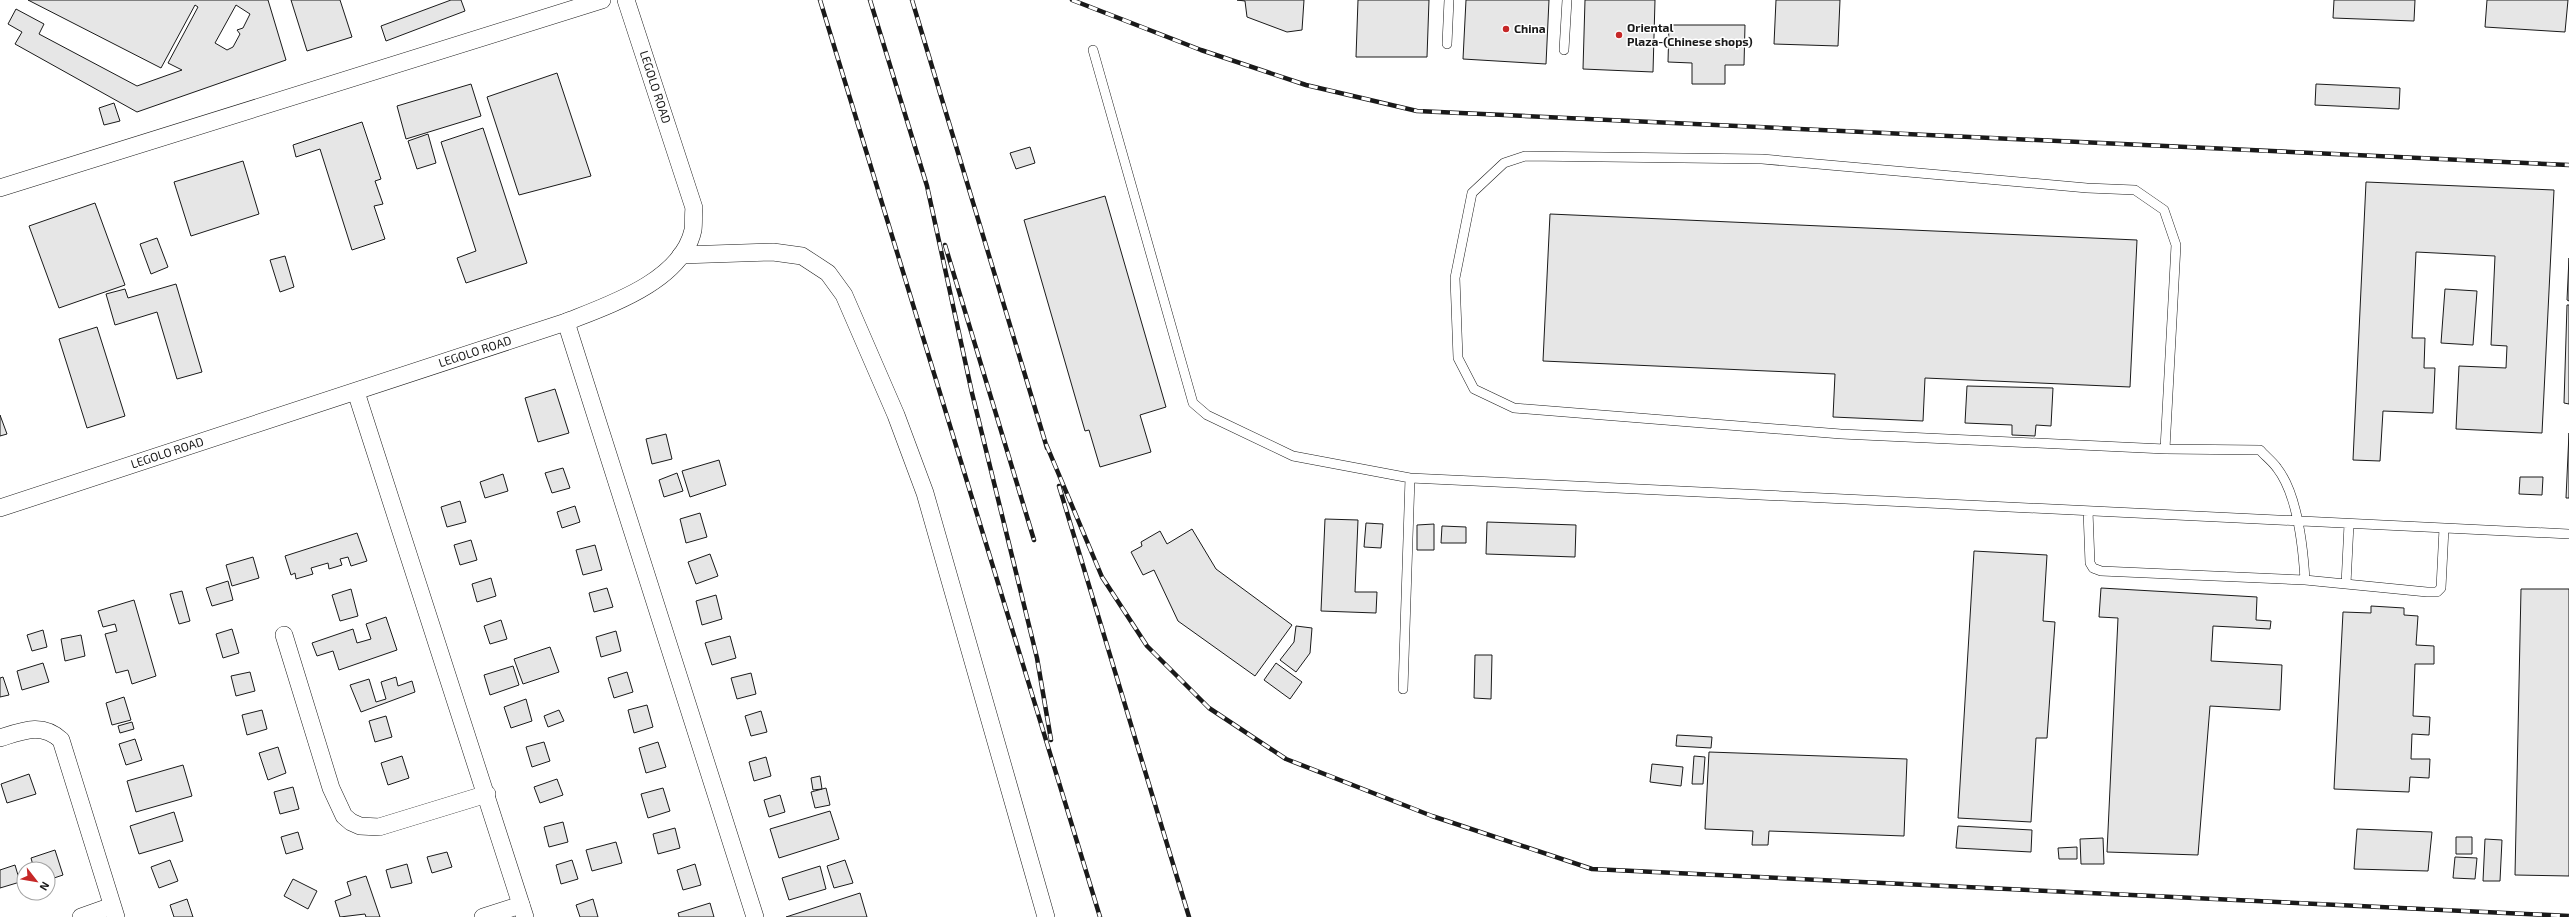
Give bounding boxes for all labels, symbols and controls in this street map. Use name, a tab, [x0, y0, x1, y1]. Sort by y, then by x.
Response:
place label: Oriental Plaza-(Chinese shops)	[1627, 20, 1753, 48]
place label: China	[1514, 21, 1546, 35]
marker: China	[1501, 24, 1511, 34]
marker: Oriental Plaza-(Chinese shops)	[1614, 30, 1624, 40]
street label: LEGOLO ROAD	[638, 48, 674, 125]
street label: LEGOLO ROAD	[436, 332, 513, 369]
street label: LEGOLO ROAD	[129, 434, 205, 471]
north arrow	[16, 861, 56, 901]
text: N	[37, 880, 53, 893]

